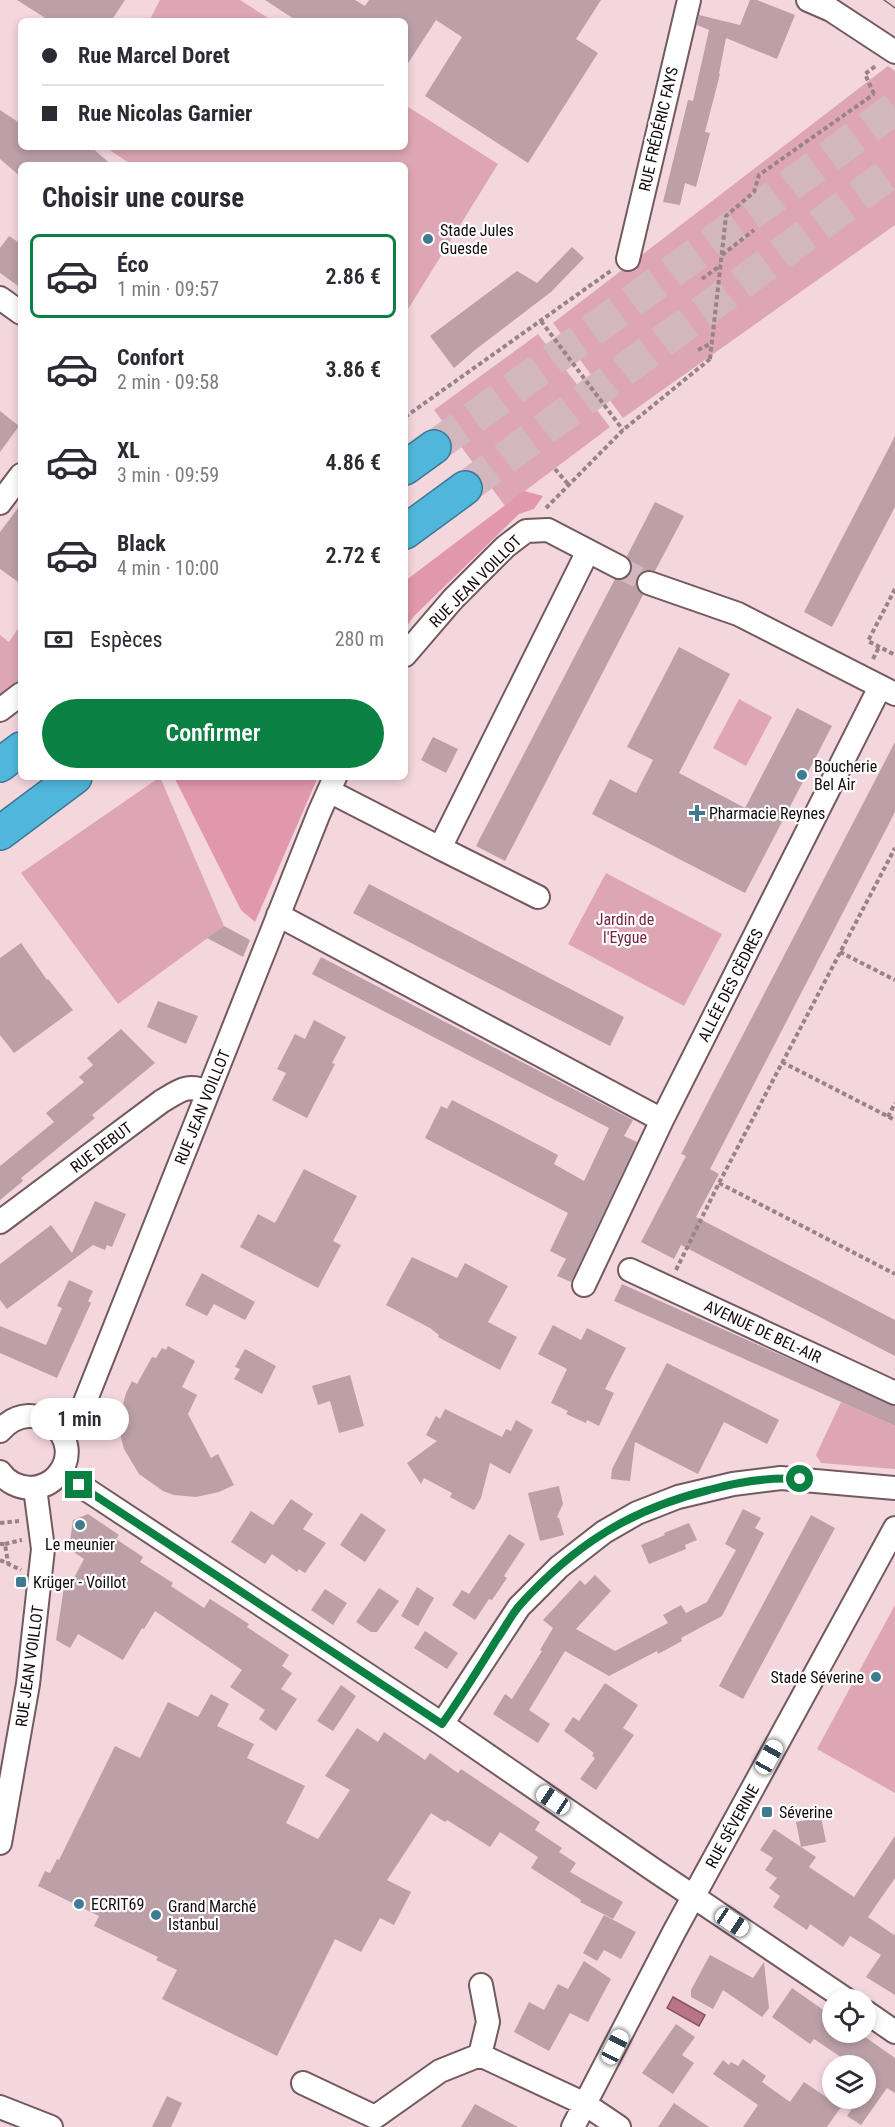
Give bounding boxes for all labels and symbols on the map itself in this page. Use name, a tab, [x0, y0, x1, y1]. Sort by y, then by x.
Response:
street label: RUE FRÉDÉRIC FAYS	[635, 65, 682, 193]
place label: Stade Jules Guesde	[440, 221, 514, 258]
marker: Stade Jules Guesde	[421, 232, 435, 246]
street label: RUE JEAN VOILLOT	[425, 531, 525, 631]
place label: Boucherie Bel Air	[814, 757, 877, 794]
marker: Boucherie Bel Air	[795, 768, 809, 782]
place label: Pharmacie Reynes	[709, 804, 825, 823]
marker: Pharmacie Reynes	[690, 806, 704, 820]
park label: Jardin de l'Eygue	[596, 910, 654, 947]
street label: ALLÉE DES CÈDRES	[694, 926, 767, 1045]
street label: RUE JEAN VOILLOT	[171, 1047, 234, 1168]
street label: RUE DEBUT	[67, 1118, 136, 1177]
street label: AVENUE DE BEL-AIR	[701, 1296, 825, 1367]
callout: 1 min	[29, 1398, 128, 1440]
route start	[786, 1465, 813, 1492]
route end	[65, 1471, 92, 1498]
marker: Le meunier	[73, 1518, 87, 1532]
place label: Le meunier	[45, 1535, 115, 1554]
place label: Krüger - Voillot	[33, 1573, 127, 1592]
marker: Krüger - Voillot	[14, 1575, 28, 1589]
street label: RUE JEAN VOILLOT	[12, 1604, 47, 1728]
place label: Stade Séverine	[770, 1668, 864, 1687]
marker: Stade Séverine	[869, 1670, 883, 1684]
car	[752, 1737, 786, 1777]
street label: RUE SÉVERINE	[702, 1781, 763, 1871]
car	[533, 1782, 573, 1818]
place label: Séverine	[779, 1803, 833, 1822]
marker: Séverine	[760, 1805, 774, 1819]
place label: ECRIT69	[91, 1895, 144, 1914]
marker: ECRIT69	[72, 1897, 86, 1911]
place label: Grand Marché Istanbul	[168, 1897, 256, 1934]
car	[712, 1904, 752, 1940]
marker: Grand Marché Istanbul	[149, 1908, 163, 1922]
car	[599, 2027, 631, 2067]

